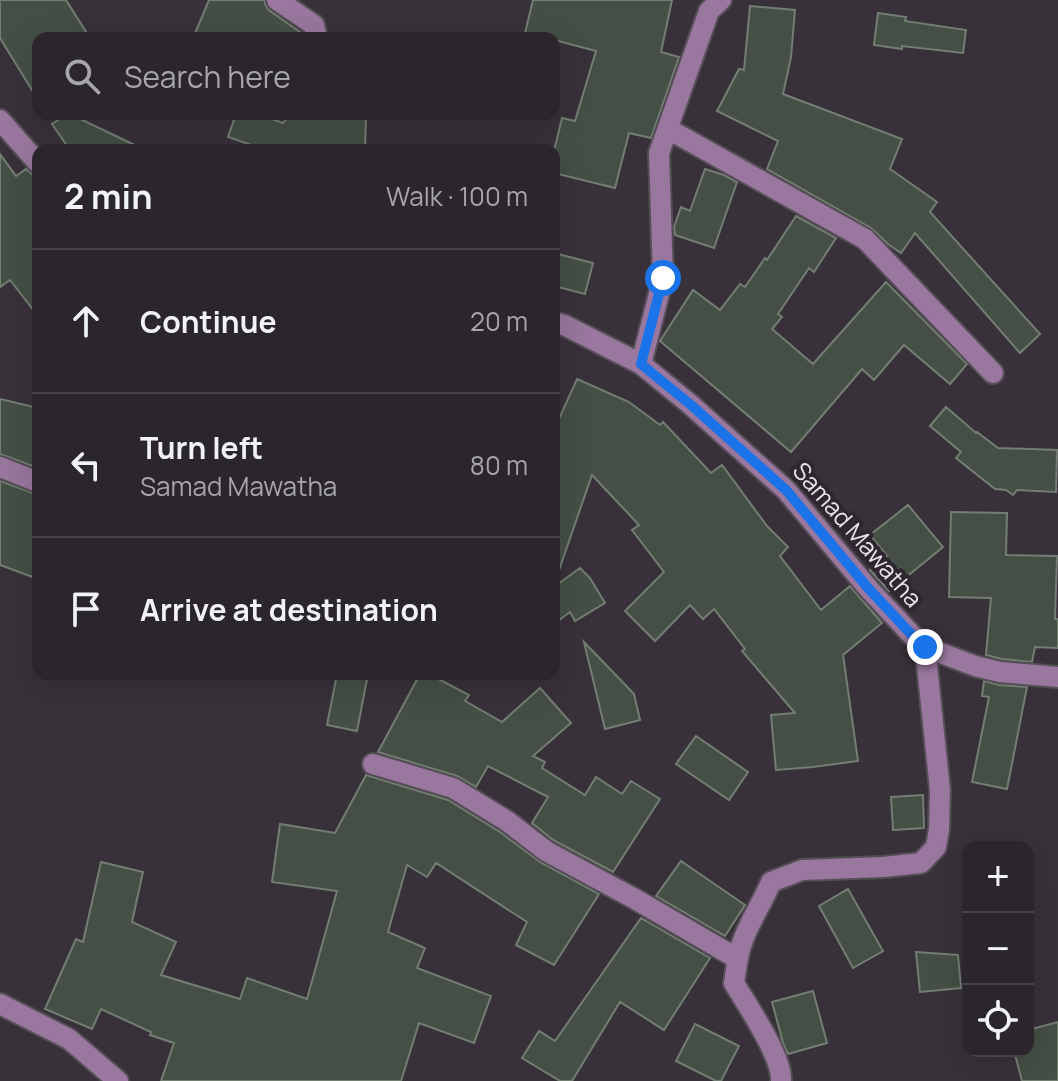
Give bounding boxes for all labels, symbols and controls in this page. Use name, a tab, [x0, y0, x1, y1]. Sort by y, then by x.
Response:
search box	[32, 32, 560, 120]
icon: search	[60, 54, 104, 98]
text: Search here	[124, 56, 291, 97]
text: 2 min	[64, 173, 152, 219]
text: Walk · 100 m	[386, 178, 528, 214]
route start	[645, 260, 681, 296]
icon: ahead	[64, 299, 108, 343]
text: Continue	[140, 301, 276, 342]
text: 20 m	[470, 303, 528, 339]
text: Turn left	[140, 427, 263, 468]
icon: left	[64, 443, 108, 487]
text: 80 m	[470, 447, 528, 483]
street label: Samad Mawatha	[786, 454, 930, 614]
text: Samad Mawatha	[140, 468, 337, 504]
icon: arrive	[64, 587, 108, 631]
text: Arrive at destination	[140, 589, 438, 630]
route end	[907, 629, 943, 665]
map controls	[962, 841, 1034, 1057]
button: +	[962, 841, 1034, 913]
button: −	[962, 913, 1034, 985]
button: locate	[962, 985, 1034, 1057]

